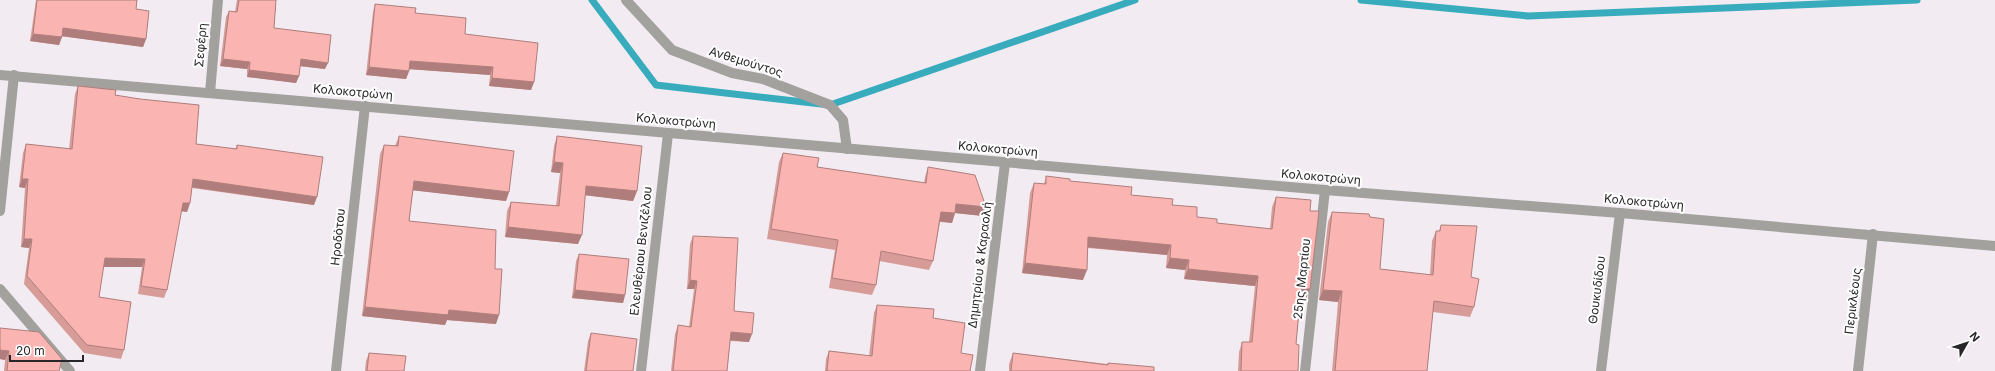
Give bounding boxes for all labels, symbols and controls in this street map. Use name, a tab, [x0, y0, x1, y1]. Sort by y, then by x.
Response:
street label: Σεφέρη	[191, 22, 210, 68]
street label: Ανθεμούντος	[707, 43, 785, 80]
street label: Κολοκοτρώνη	[312, 81, 394, 102]
street label: Κολοκοτρώνη	[635, 110, 717, 131]
street label: Κολοκοτρώνη	[957, 138, 1039, 159]
street label: Κολοκοτρώνη	[1280, 166, 1362, 187]
street label: Ελευθέριου Βενιζέλου	[626, 186, 655, 316]
street label: Κολοκοτρώνη	[1603, 191, 1685, 212]
street label: Δημητρίου & Καραολή	[964, 201, 995, 329]
street label: Ηροδότου	[327, 208, 348, 266]
street label: 25ης Μαρτίου	[1290, 238, 1313, 320]
street label: Θουκυδίδου	[1585, 255, 1608, 325]
street label: Περικλέους	[1841, 267, 1864, 335]
north arrow	[1947, 323, 1987, 363]
text: N	[1967, 329, 1983, 344]
scale bar	[10, 337, 83, 363]
text: 20 m	[16, 343, 45, 358]

